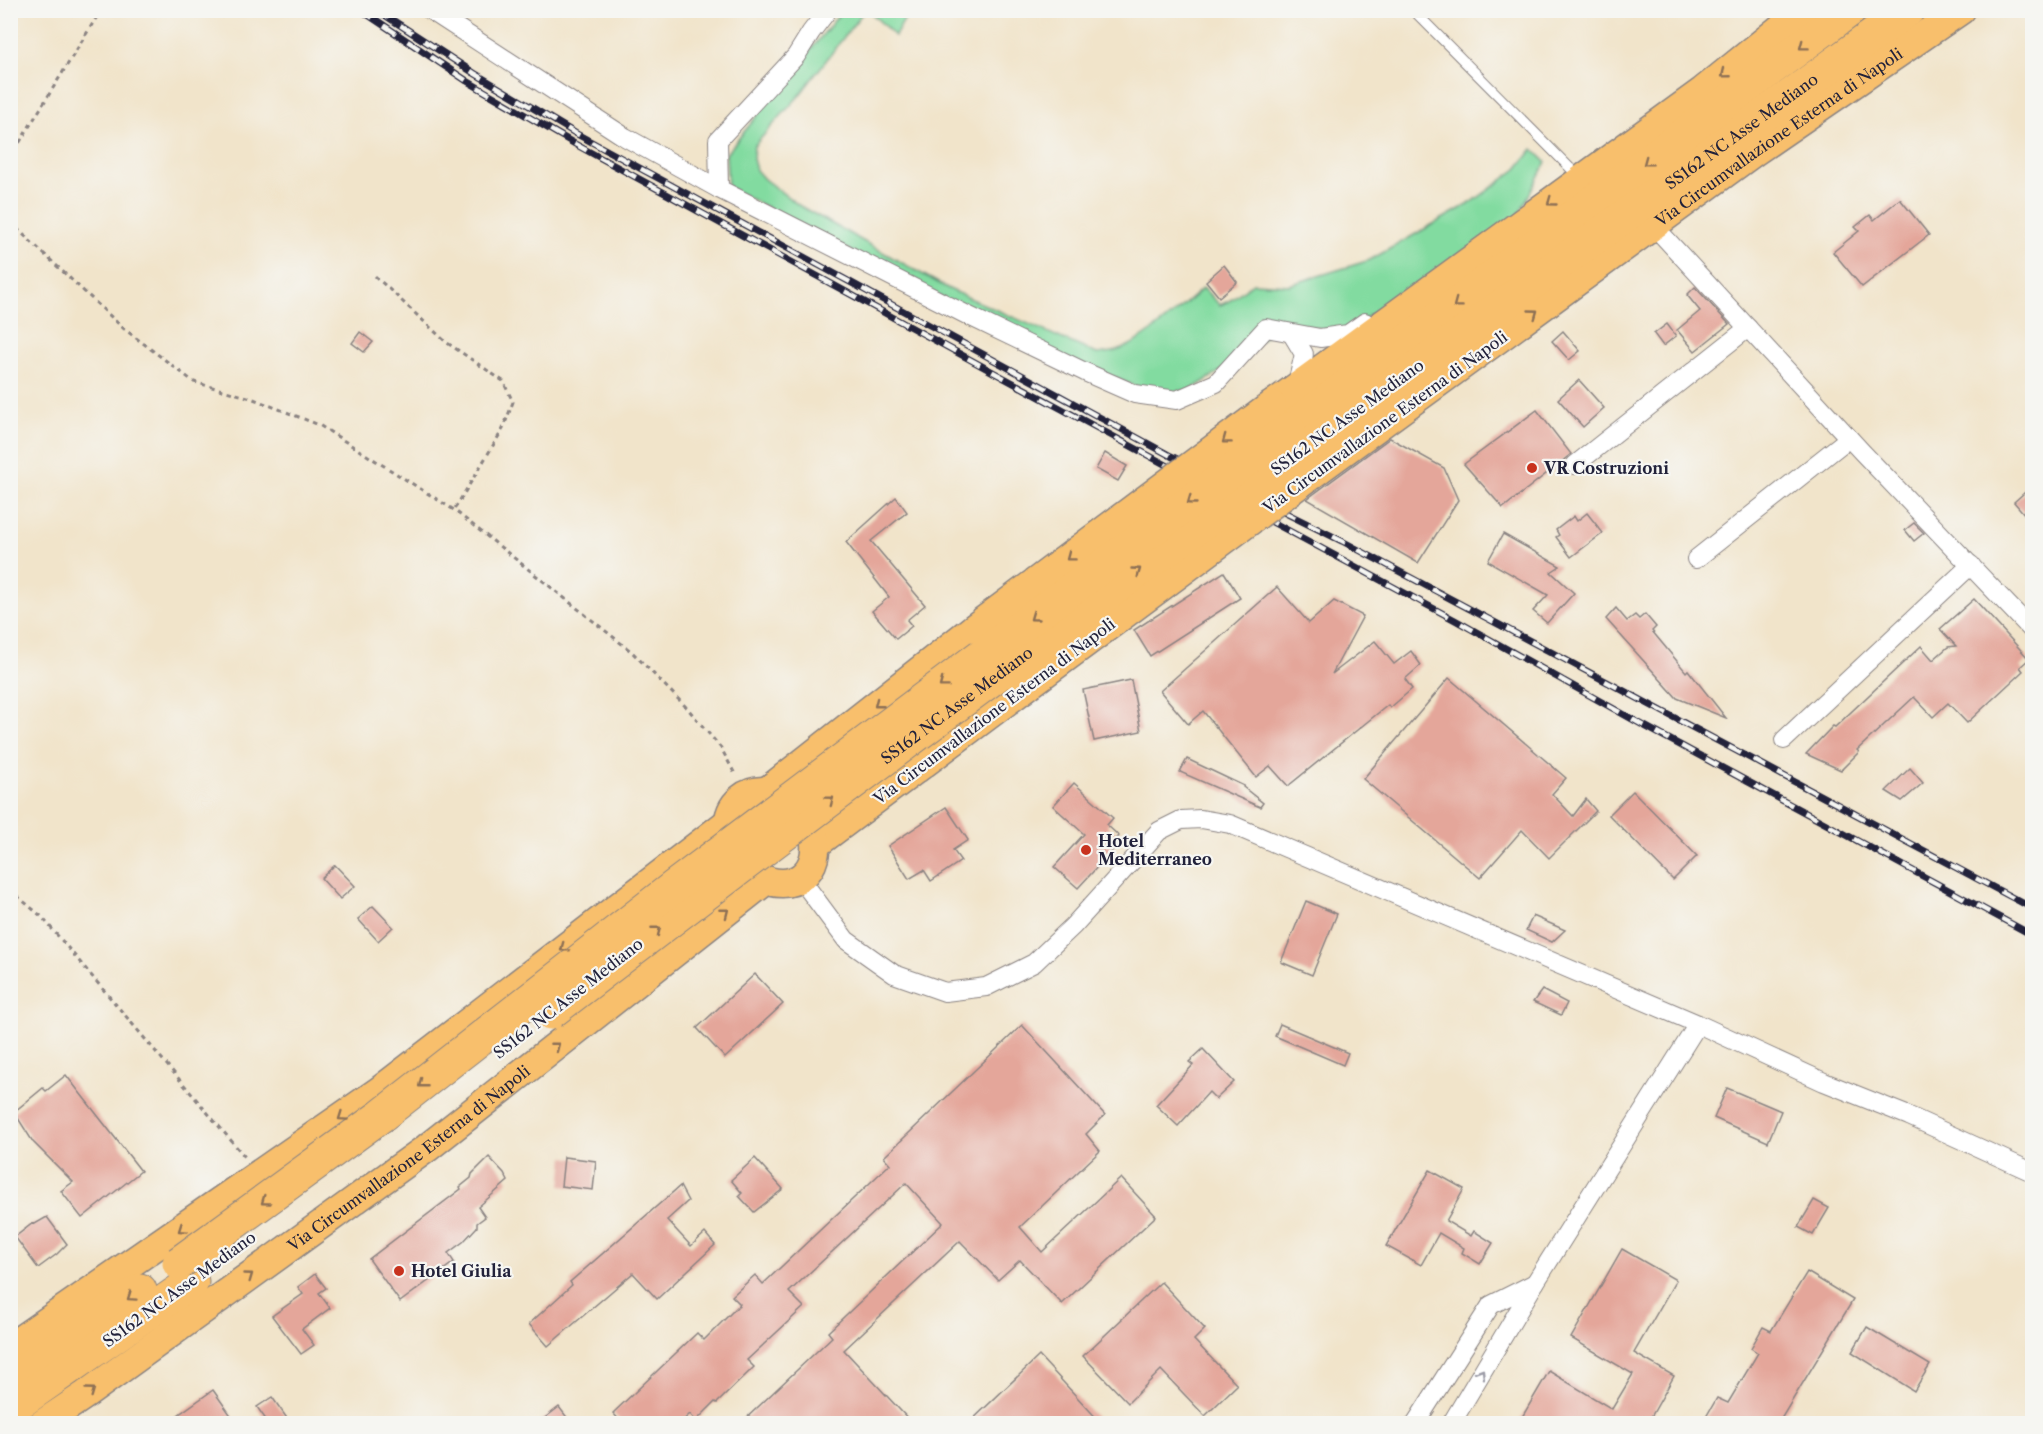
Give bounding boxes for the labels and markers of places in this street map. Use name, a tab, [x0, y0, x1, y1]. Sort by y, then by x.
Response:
place label: VR Costruzioni	[1543, 458, 1669, 478]
marker: VR Costruzioni	[1525, 461, 1539, 475]
place label: Hotel Mediterraneo	[1098, 831, 1212, 869]
marker: Hotel Mediterraneo	[1079, 843, 1093, 857]
place label: Hotel Giulia	[411, 1261, 512, 1281]
marker: Hotel Giulia	[392, 1264, 406, 1278]

